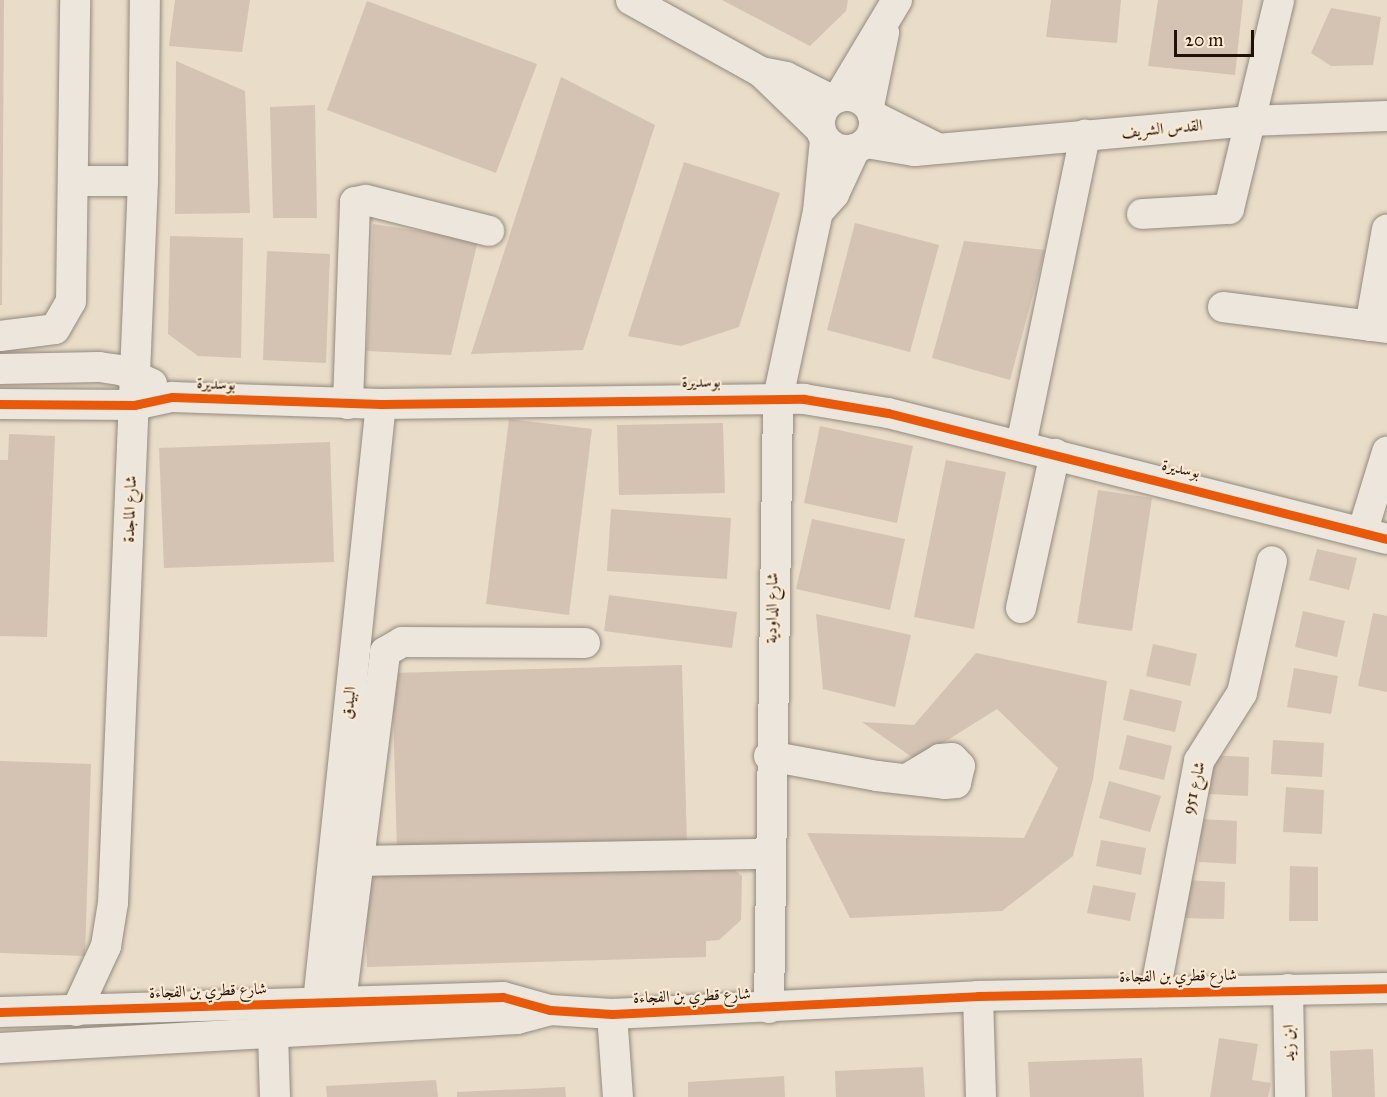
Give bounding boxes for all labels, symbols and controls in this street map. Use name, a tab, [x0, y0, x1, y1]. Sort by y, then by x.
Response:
scale bar	[1177, 18, 1256, 56]
text: 20 m	[1185, 29, 1223, 51]
street label: القدس الشريف	[1121, 116, 1203, 142]
street label: بوسديرة	[681, 372, 721, 392]
street label: بوسديرة	[196, 374, 236, 394]
street label: بوسديرة	[1160, 455, 1202, 483]
street label: شارع الماجدة	[119, 475, 141, 543]
street label: شارع الداودية	[762, 572, 782, 644]
street label: البيدق	[338, 686, 360, 720]
street label: شارع 951	[1179, 760, 1209, 816]
street label: شارع قطري بن الفجاءة	[1119, 965, 1237, 987]
street label: شارع قطري بن الفجاءة	[149, 979, 267, 1003]
street label: شارع قطري بن الفجاءة	[633, 984, 751, 1008]
street label: ابن زيد	[1279, 1024, 1299, 1062]

